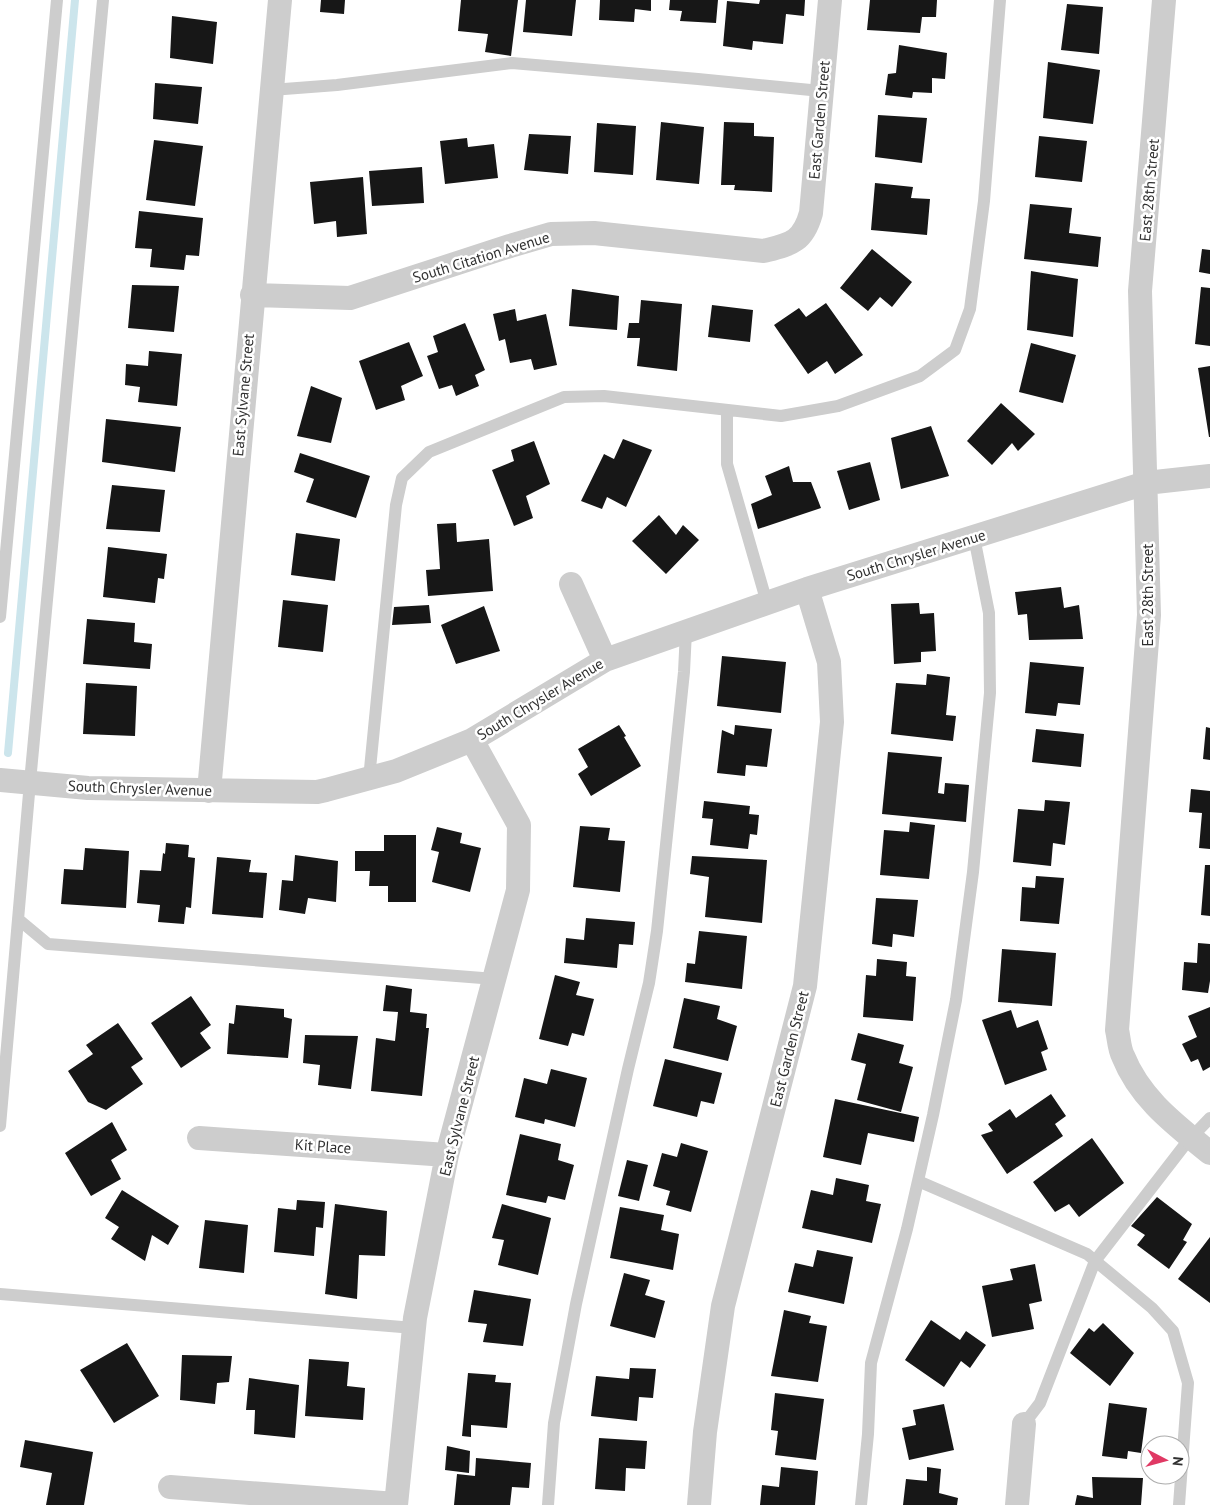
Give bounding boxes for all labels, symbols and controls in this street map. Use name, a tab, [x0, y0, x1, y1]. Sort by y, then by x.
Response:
street label: East Garden Street	[804, 60, 834, 180]
street label: East 28th Street	[1135, 138, 1163, 242]
street label: South Citation Avenue	[410, 227, 552, 287]
street label: East Sylvane Street	[228, 333, 258, 457]
street label: South Chrysler Avenue	[844, 525, 988, 585]
street label: East 28th Street	[1138, 544, 1157, 646]
street label: South Chrysler Avenue	[473, 654, 607, 744]
street label: South Chrysler Avenue	[68, 776, 212, 800]
street label: East Garden Street	[765, 989, 813, 1109]
street label: East Sylvane Street	[435, 1054, 483, 1178]
street label: Kit Place	[294, 1135, 352, 1157]
north arrow	[1140, 1435, 1190, 1485]
text: N	[1168, 1456, 1187, 1467]

